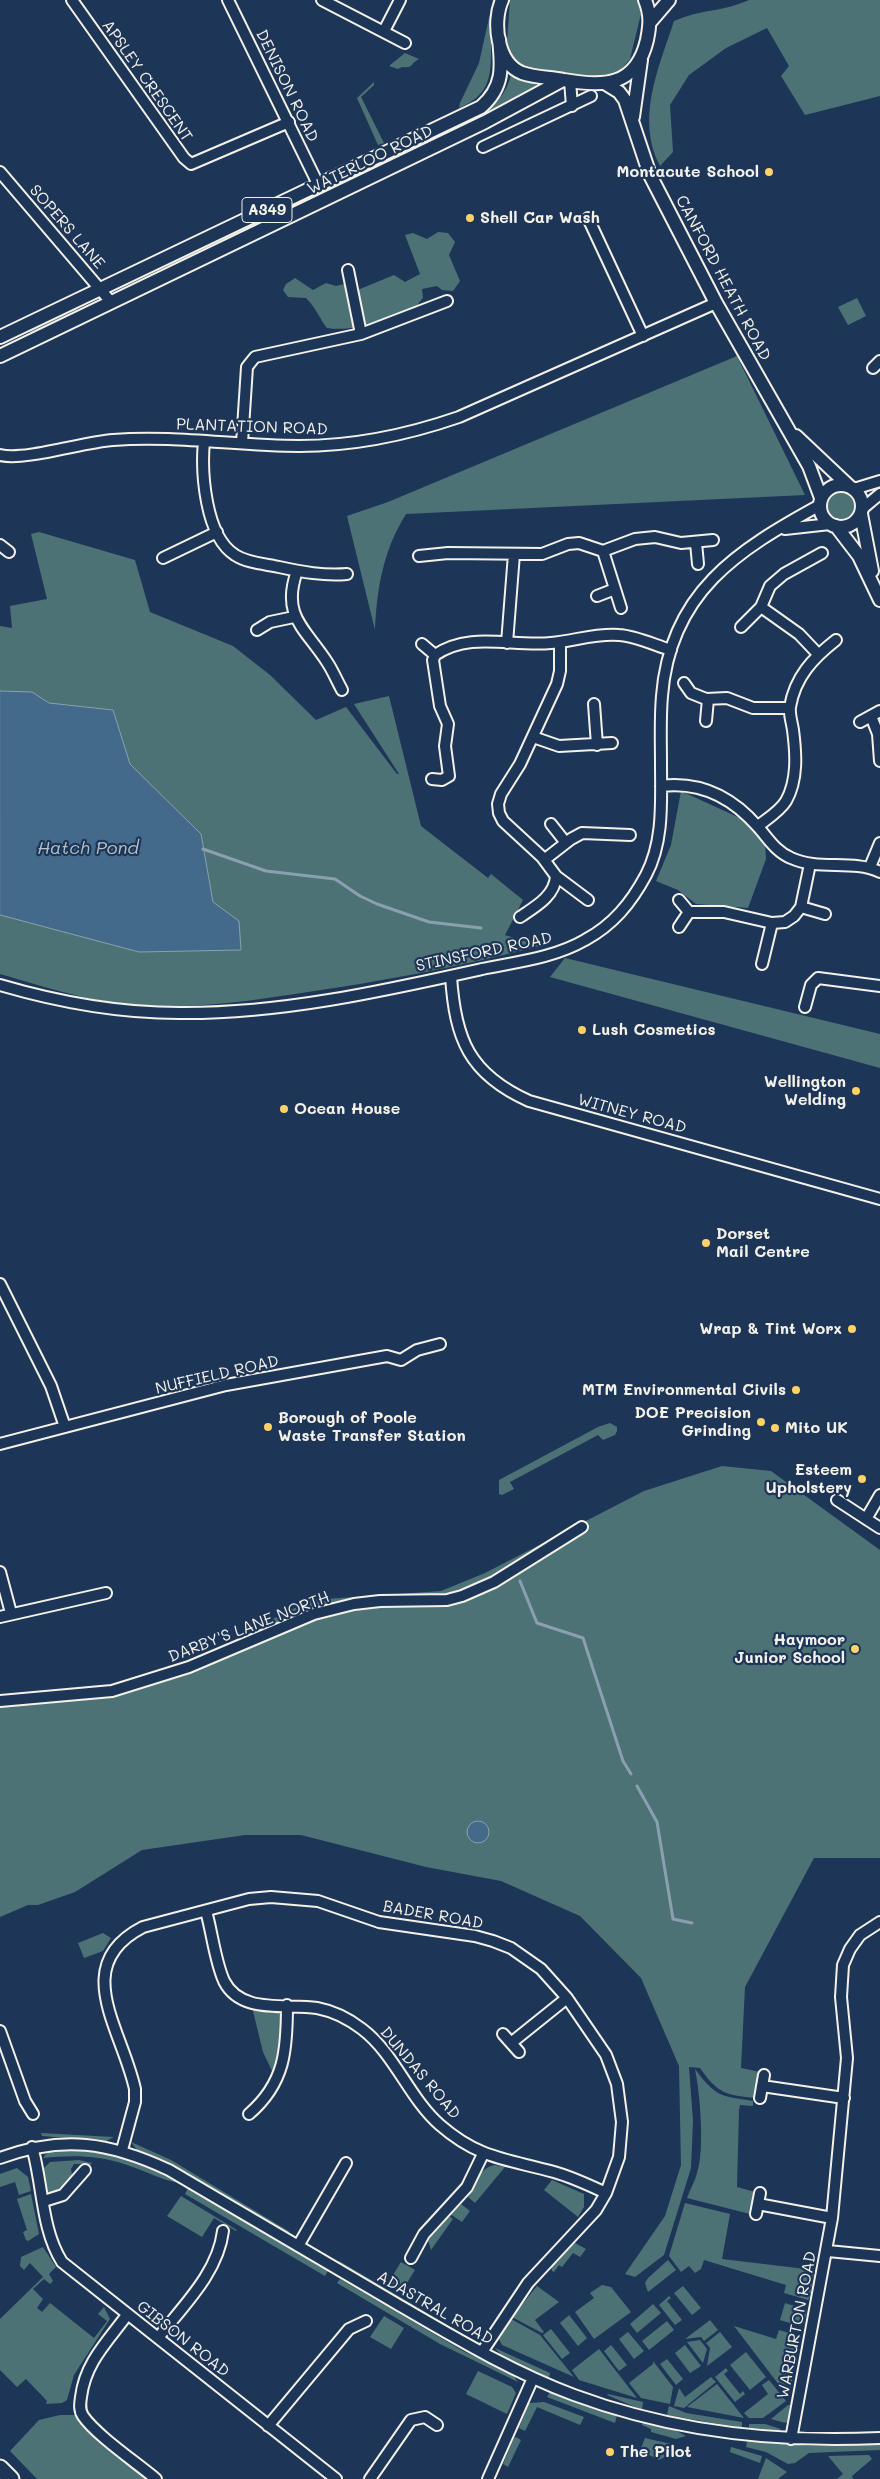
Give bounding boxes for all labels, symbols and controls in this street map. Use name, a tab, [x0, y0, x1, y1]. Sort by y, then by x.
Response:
street label: APSLEY CRESCENT	[98, 16, 196, 146]
street label: DENISON ROAD	[252, 27, 322, 145]
street label: WATERLOO ROAD	[304, 121, 436, 199]
place label: Montacute School	[616, 162, 759, 182]
marker: Montacute School	[763, 166, 775, 178]
street label: SOPERS LANE	[25, 181, 109, 273]
street label: CANFORD HEATH ROAD	[671, 192, 775, 364]
road number: A349	[242, 198, 292, 222]
place label: Shell Car Wash	[480, 208, 600, 228]
marker: Shell Car Wash	[464, 212, 476, 224]
street label: PLANTATION ROAD	[176, 415, 328, 439]
water label: Hatch Pond	[37, 837, 139, 859]
street label: STINSFORD ROAD	[414, 928, 554, 976]
place label: Lush Cosmetics	[592, 1020, 716, 1040]
marker: Lush Cosmetics	[576, 1024, 588, 1036]
place label: Wellington Welding	[764, 1072, 846, 1110]
marker: Wellington Welding	[850, 1085, 862, 1097]
street label: WITNEY ROAD	[576, 1090, 688, 1138]
place label: Ocean House	[294, 1099, 400, 1119]
marker: Ocean House	[278, 1103, 290, 1115]
place label: Dorset Mail Centre	[716, 1224, 810, 1262]
marker: Dorset Mail Centre	[700, 1237, 712, 1249]
place label: Wrap & Tint Worx	[700, 1319, 842, 1339]
marker: Wrap & Tint Worx	[846, 1323, 858, 1335]
street label: NUFFIELD ROAD	[153, 1351, 281, 1399]
place label: MTM Environmental Civils	[582, 1380, 786, 1400]
marker: MTM Environmental Civils	[790, 1384, 802, 1396]
place label: DOE Precision Grinding	[634, 1403, 751, 1441]
place label: Borough of Poole Waste Transfer Station	[278, 1408, 466, 1446]
marker: DOE Precision Grinding	[755, 1416, 767, 1428]
place label: Mito UK	[785, 1418, 848, 1438]
marker: Borough of Poole Waste Transfer Station	[262, 1421, 274, 1433]
marker: Mito UK	[769, 1422, 781, 1434]
place label: Esteem Upholstery	[766, 1460, 852, 1498]
marker: Esteem Upholstery	[856, 1473, 868, 1485]
street label: DARBY'S LANE NORTH	[166, 1587, 332, 1667]
place label: Haymoor Junior School	[734, 1630, 845, 1668]
marker: Haymoor Junior School	[849, 1643, 861, 1655]
street label: BADER ROAD	[381, 1897, 485, 1933]
street label: DUNDAS ROAD	[376, 2023, 464, 2123]
street label: WARBURTON ROAD	[773, 2250, 821, 2400]
street label: ADASTRAL ROAD	[374, 2267, 496, 2349]
street label: GIBSON ROAD	[133, 2297, 233, 2381]
place label: The Pilot	[620, 2442, 692, 2462]
marker: The Pilot	[604, 2446, 616, 2458]

